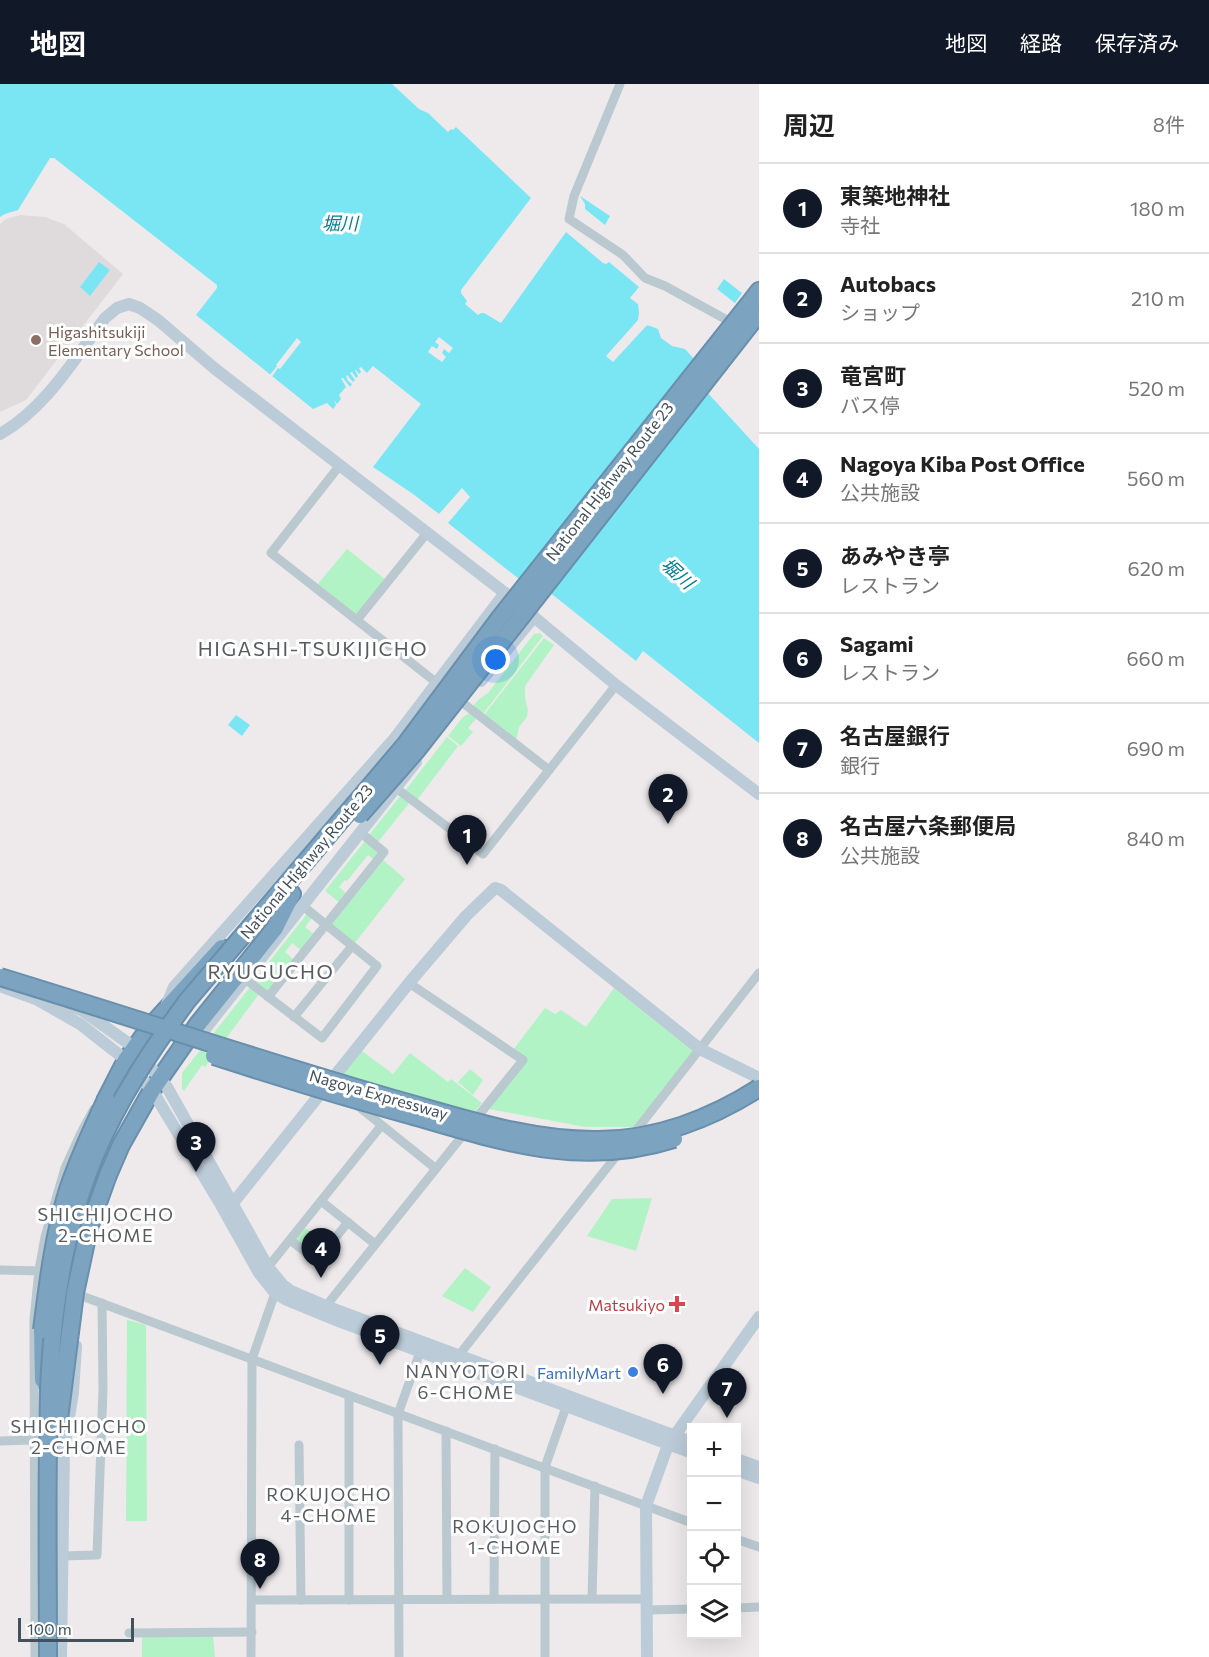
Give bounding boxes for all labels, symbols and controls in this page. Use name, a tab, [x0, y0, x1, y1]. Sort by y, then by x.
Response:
text: 地図	[30, 26, 86, 60]
text: 地図	[945, 30, 987, 55]
text: 経路	[1020, 30, 1062, 55]
text: 保存済み	[1095, 30, 1179, 55]
text: 周辺	[783, 109, 835, 140]
text: 8件	[1153, 112, 1185, 136]
text: 東築地神社	[840, 182, 950, 209]
text: 1	[798, 196, 807, 220]
text: 180 m	[1130, 196, 1185, 220]
water label: 堀川	[322, 212, 360, 234]
text: 寺社	[840, 213, 880, 237]
text: Autobacs	[840, 270, 936, 297]
text: 2	[797, 286, 808, 310]
text: 210 m	[1131, 286, 1185, 310]
text: ショップ	[840, 300, 920, 324]
place label: Higashitsukiji Elementary School	[48, 322, 184, 359]
marker: Higashitsukiji Elementary School	[29, 333, 43, 347]
text: 竜宮町	[840, 362, 906, 389]
text: 3	[797, 376, 808, 400]
text: 520 m	[1128, 376, 1185, 400]
text: バス停	[840, 393, 900, 417]
street label: National Highway Route 23	[541, 398, 677, 564]
text: Nagoya Kiba Post Office	[840, 450, 1085, 477]
text: 4	[796, 466, 809, 490]
text: 560 m	[1127, 466, 1185, 490]
text: 公共施設	[840, 480, 920, 504]
text: あみやき亭	[840, 542, 950, 569]
water label: 堀川	[657, 553, 700, 595]
text: 5	[797, 556, 808, 580]
text: 620 m	[1128, 556, 1185, 580]
text: レストラン	[840, 573, 940, 597]
text: Sagami	[840, 630, 914, 657]
district label: HIGASHI-TSUKIJICHO	[198, 636, 428, 660]
your location	[481, 645, 510, 674]
text: 6	[796, 646, 809, 670]
text: 660 m	[1126, 646, 1185, 670]
text: レストラン	[840, 660, 940, 684]
text: 名古屋銀行	[840, 722, 950, 749]
text: 7	[797, 736, 808, 760]
text: 690 m	[1127, 736, 1185, 760]
text: 銀行	[840, 753, 880, 777]
pin: 2	[648, 774, 688, 824]
street label: National Highway Route 23	[236, 780, 376, 942]
text: 名古屋六条郵便局	[840, 812, 1016, 839]
pin: 1	[448, 816, 486, 865]
text: 8	[796, 826, 809, 850]
text: 840 m	[1127, 826, 1185, 850]
text: 公共施設	[840, 843, 920, 867]
district label: RYUGUCHO	[208, 959, 334, 983]
street label: Nagoya Expressway	[308, 1065, 450, 1123]
pin: 3	[176, 1122, 216, 1172]
district label: SHICHIJOCHO 2-CHOME	[38, 1203, 174, 1246]
pin: 4	[302, 1228, 340, 1278]
place label: Matsukiyo	[588, 1295, 665, 1314]
marker: Matsukiyo	[670, 1297, 684, 1311]
pin: 5	[360, 1316, 400, 1365]
pin: 6	[644, 1344, 682, 1394]
district label: NANYOTORI 6-CHOME	[405, 1360, 527, 1403]
place label: FamilyMart	[537, 1363, 621, 1382]
marker: FamilyMart	[626, 1365, 640, 1379]
pin: 7	[708, 1368, 746, 1418]
district label: SHICHIJOCHO 2-CHOME	[11, 1415, 147, 1458]
map controls	[687, 1423, 741, 1639]
button: +	[687, 1423, 741, 1477]
button: −	[687, 1477, 741, 1531]
district label: ROKUJOCHO 4-CHOME	[266, 1483, 392, 1526]
district label: ROKUJOCHO 1-CHOME	[452, 1515, 578, 1558]
button: locate	[687, 1531, 741, 1585]
pin: 8	[240, 1540, 280, 1589]
button: layers	[687, 1585, 741, 1639]
scale bar	[18, 1615, 134, 1642]
text: 100 m	[27, 1619, 72, 1638]

